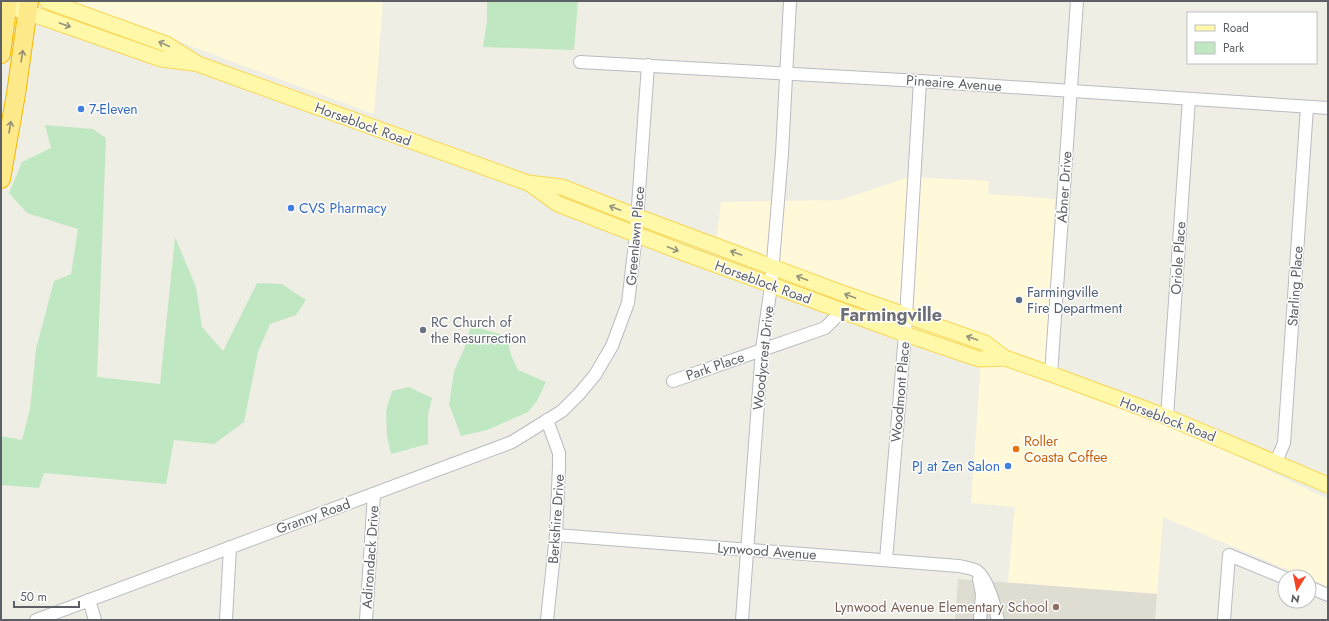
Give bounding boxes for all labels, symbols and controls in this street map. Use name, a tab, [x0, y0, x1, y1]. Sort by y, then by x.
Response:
legend	[1187, 12, 1317, 64]
text: Road	[1223, 19, 1249, 37]
one-way arrow	[58, 22, 71, 29]
text: Park	[1223, 39, 1245, 57]
one-way arrow	[158, 40, 170, 47]
one-way arrow	[18, 49, 26, 62]
street label: Pineaire Avenue	[905, 70, 1003, 96]
street label: Horseblock Road	[312, 97, 414, 151]
place label: 7-Eleven	[89, 99, 138, 119]
marker: 7-Eleven	[76, 104, 86, 114]
one-way arrow	[6, 121, 14, 134]
street label: Abner Drive	[1052, 150, 1076, 224]
street label: Greenlawn Place	[621, 185, 649, 287]
place label: CVS Pharmacy	[299, 198, 387, 218]
marker: CVS Pharmacy	[286, 203, 296, 213]
one-way arrow	[609, 203, 621, 211]
street label: Oriole Place	[1165, 221, 1191, 295]
one-way arrow	[666, 245, 678, 253]
street label: Starling Place	[1282, 245, 1308, 327]
one-way arrow	[731, 249, 743, 257]
street label: Horseblock Road	[712, 255, 814, 309]
one-way arrow	[797, 273, 809, 281]
place label: Farmingville Fire Department	[1027, 282, 1123, 318]
one-way arrow	[844, 291, 856, 299]
marker: Farmingville Fire Department	[1014, 295, 1024, 305]
district label: Farmingville	[840, 302, 942, 328]
street label: Woodycrest Drive	[748, 305, 778, 411]
place label: RC Church of the Resurrection	[431, 312, 526, 348]
marker: RC Church of the Resurrection	[418, 325, 428, 335]
one-way arrow	[967, 334, 979, 342]
street label: Woodmont Place	[886, 341, 914, 443]
street label: Park Place	[683, 347, 747, 385]
street label: Horseblock Road	[1117, 391, 1219, 447]
place label: Roller Coasta Coffee	[1024, 431, 1108, 467]
marker: Roller Coasta Coffee	[1011, 444, 1021, 454]
place label: PJ at Zen Salon	[912, 456, 1000, 476]
marker: PJ at Zen Salon	[1003, 461, 1013, 471]
street label: Berkshire Drive	[543, 474, 569, 564]
street label: Granny Road	[273, 493, 353, 539]
street label: Adirondack Drive	[356, 505, 384, 609]
street label: Lynwood Avenue	[717, 538, 817, 564]
north arrow	[1277, 569, 1317, 609]
scale bar	[14, 583, 79, 609]
text: 50 m	[20, 588, 47, 606]
text: N	[1290, 590, 1301, 607]
place label: Lynwood Avenue Elementary School	[835, 597, 1048, 617]
marker: Lynwood Avenue Elementary School	[1051, 602, 1061, 612]

